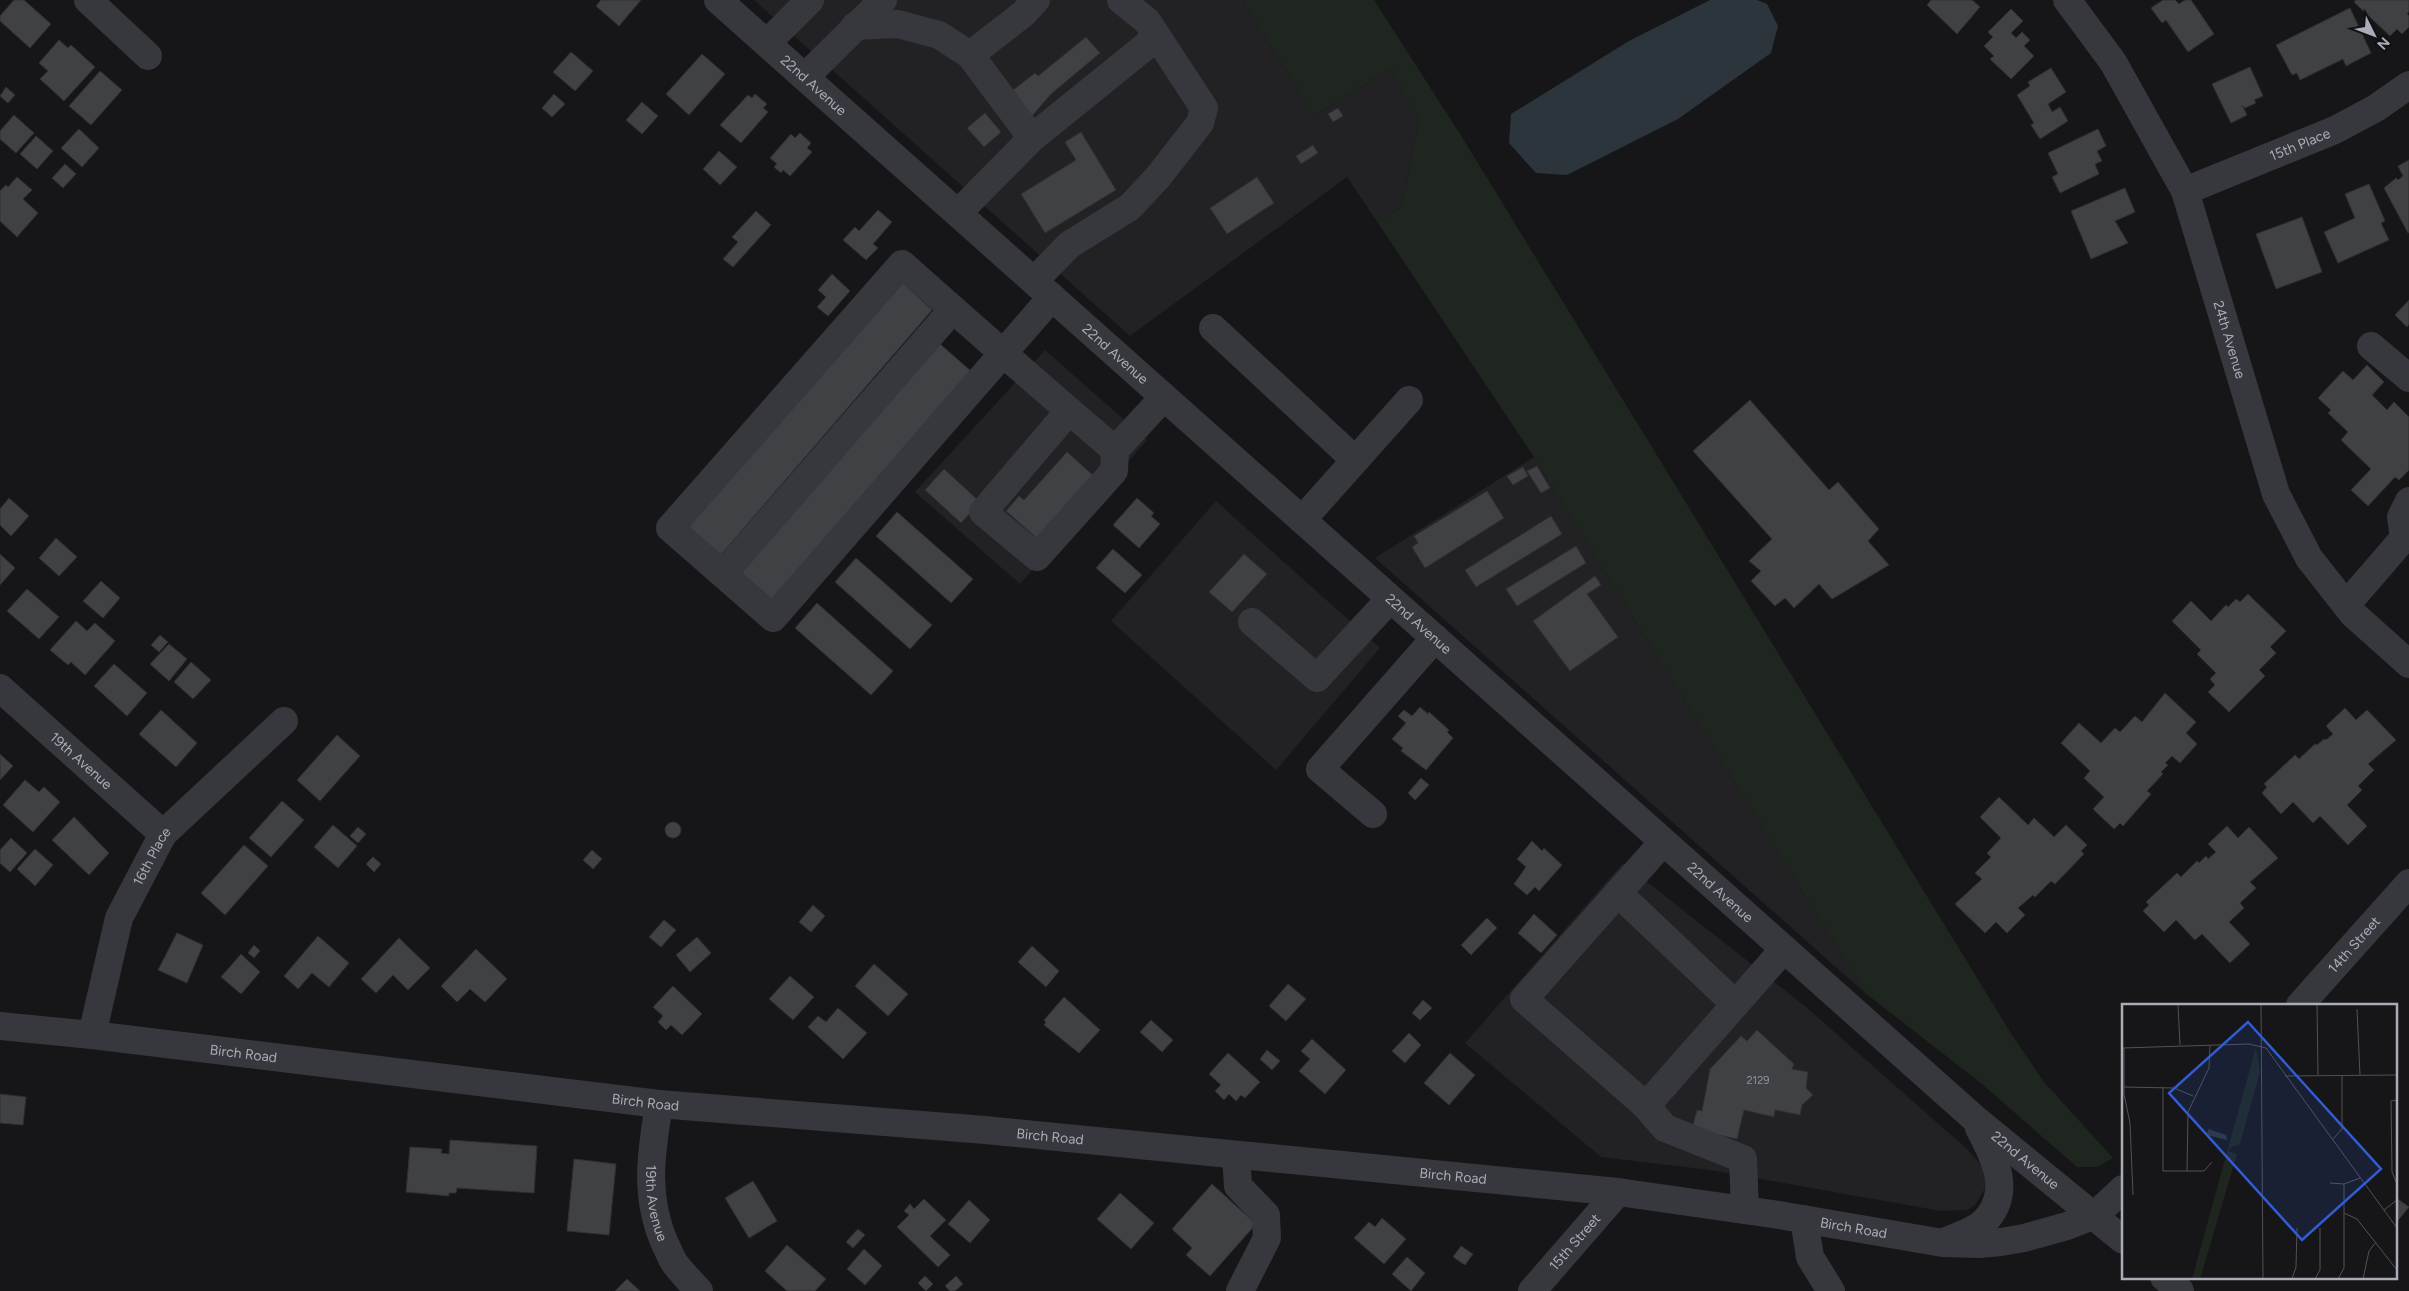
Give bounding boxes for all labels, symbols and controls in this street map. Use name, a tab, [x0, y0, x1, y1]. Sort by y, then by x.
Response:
north arrow	[2349, 10, 2399, 60]
text: N	[2373, 34, 2393, 53]
street label: 22nd Avenue	[777, 52, 850, 119]
street label: 15th Place	[2267, 125, 2333, 165]
street label: 24th Avenue	[2209, 299, 2249, 381]
street label: 22nd Avenue	[1079, 320, 1152, 388]
street label: 22nd Avenue	[1382, 590, 1455, 658]
street label: 19th Avenue	[46, 729, 116, 794]
street label: 16th Place	[130, 823, 175, 889]
street label: 22nd Avenue	[1684, 859, 1757, 927]
street label: 14th Street	[2325, 913, 2384, 977]
inset map	[2122, 1004, 2396, 1278]
street label: Birch Road	[209, 1041, 278, 1066]
house number: 2129	[1746, 1074, 1770, 1087]
street label: Birch Road	[611, 1090, 680, 1115]
street label: Birch Road	[1015, 1125, 1084, 1149]
street label: 22nd Avenue	[1988, 1128, 2063, 1193]
street label: 19th Avenue	[642, 1164, 671, 1244]
street label: Birch Road	[1419, 1165, 1488, 1188]
street label: 15th Street	[1546, 1210, 1604, 1274]
street label: Birch Road	[1819, 1214, 1888, 1242]

